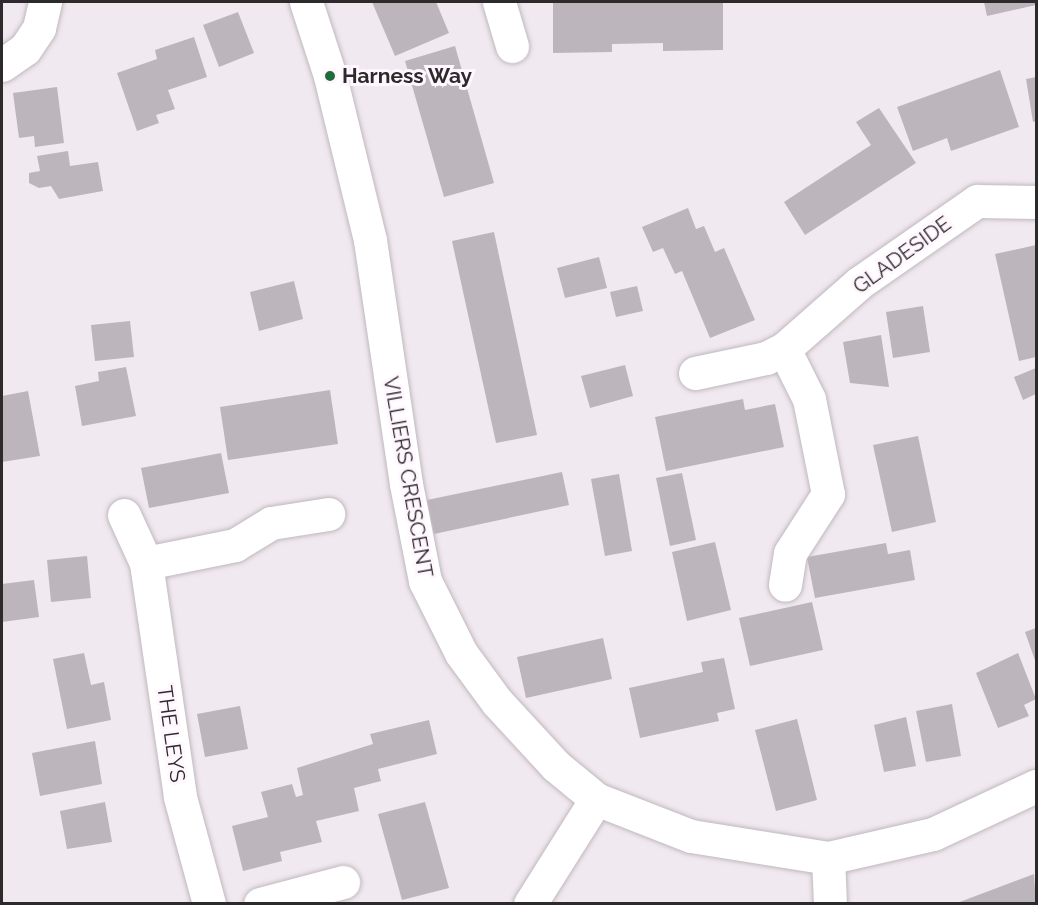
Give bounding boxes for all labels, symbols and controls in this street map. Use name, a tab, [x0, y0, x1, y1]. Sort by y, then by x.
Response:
place label: Harness Way	[342, 63, 473, 89]
marker: Harness Way	[323, 69, 337, 83]
street label: GLADESIDE	[848, 211, 956, 299]
street label: VILLIERS CRESCENT	[378, 375, 438, 579]
street label: THE LEYS	[152, 684, 190, 784]

